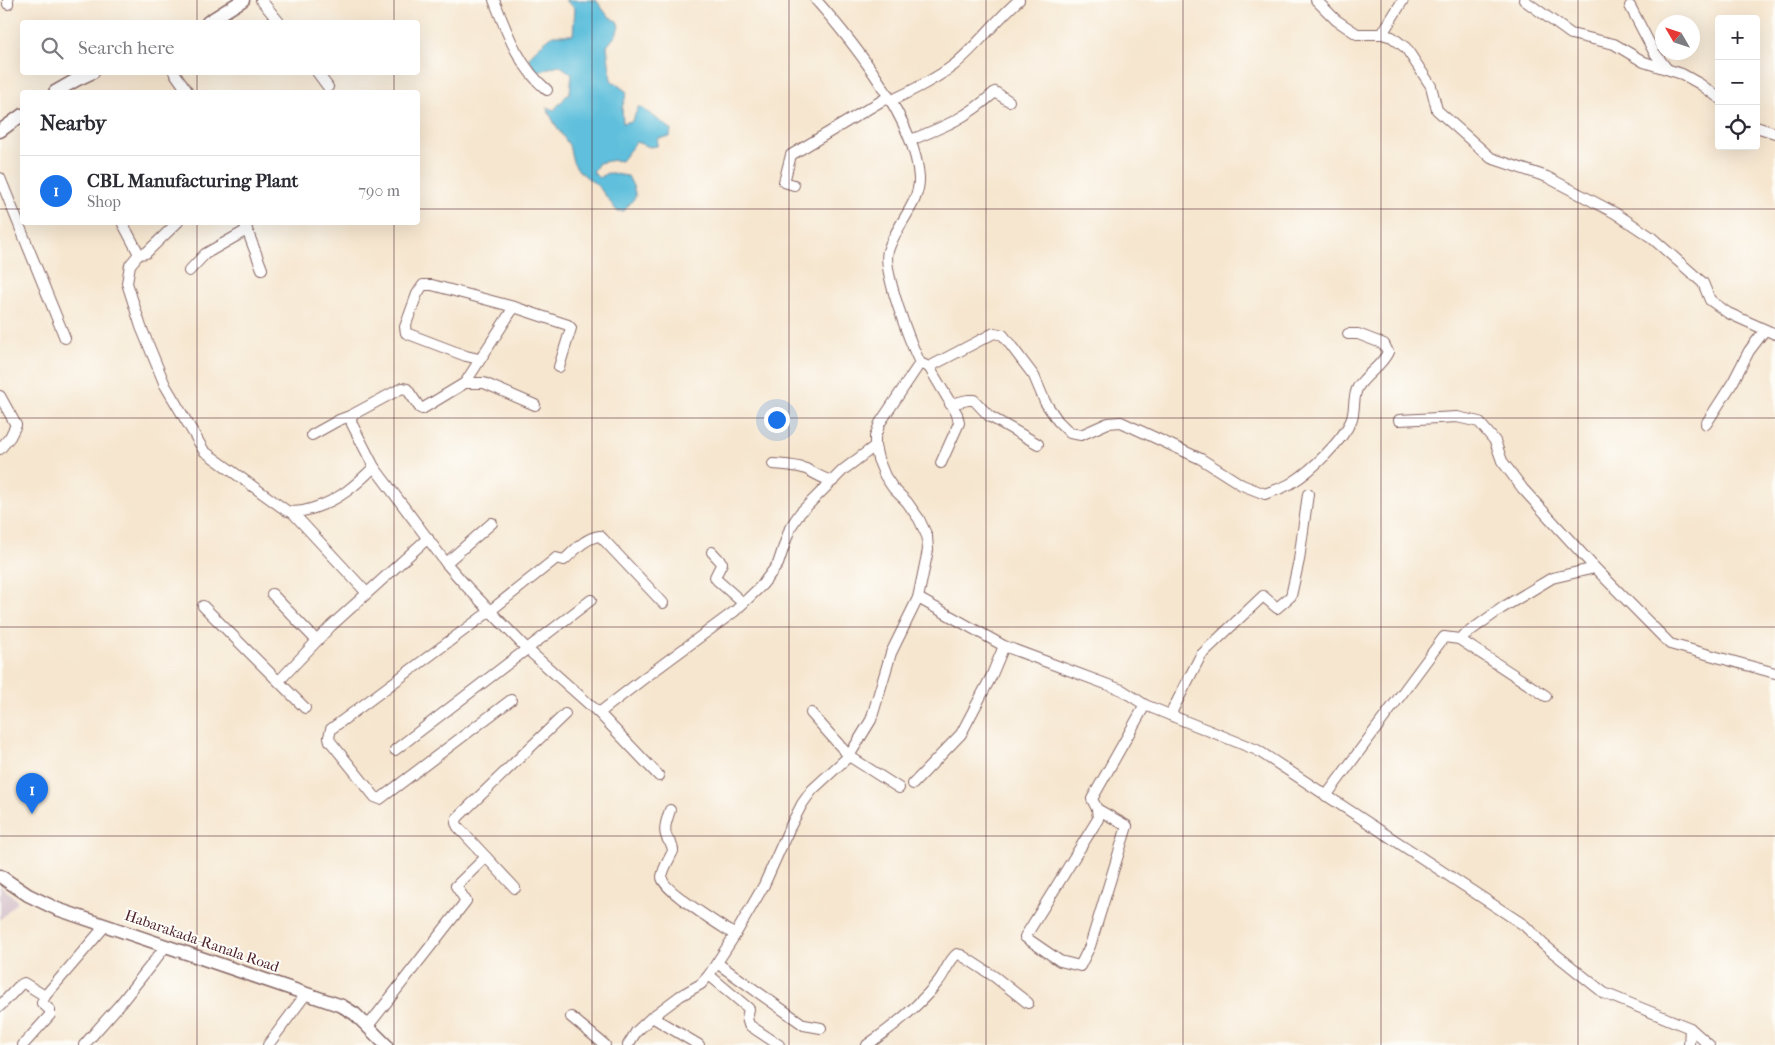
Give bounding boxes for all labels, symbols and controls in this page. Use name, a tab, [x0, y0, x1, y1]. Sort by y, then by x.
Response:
north arrow	[1655, 15, 1700, 60]
map controls	[1715, 15, 1760, 150]
button: +	[1715, 15, 1760, 60]
search box	[20, 20, 420, 75]
icon: search	[38, 34, 66, 62]
text: Search here	[78, 37, 174, 59]
button: −	[1715, 60, 1760, 105]
button: locate	[1715, 105, 1760, 150]
text: Nearby	[40, 111, 106, 135]
text: CBL Manufacturing Plant	[87, 170, 298, 192]
text: 1	[53, 181, 59, 200]
text: 790 m	[358, 181, 400, 200]
text: Shop	[87, 192, 121, 211]
your location	[764, 407, 790, 433]
pin: 1	[16, 773, 48, 814]
street label: Habarakada-Ranala Road	[123, 906, 282, 976]

